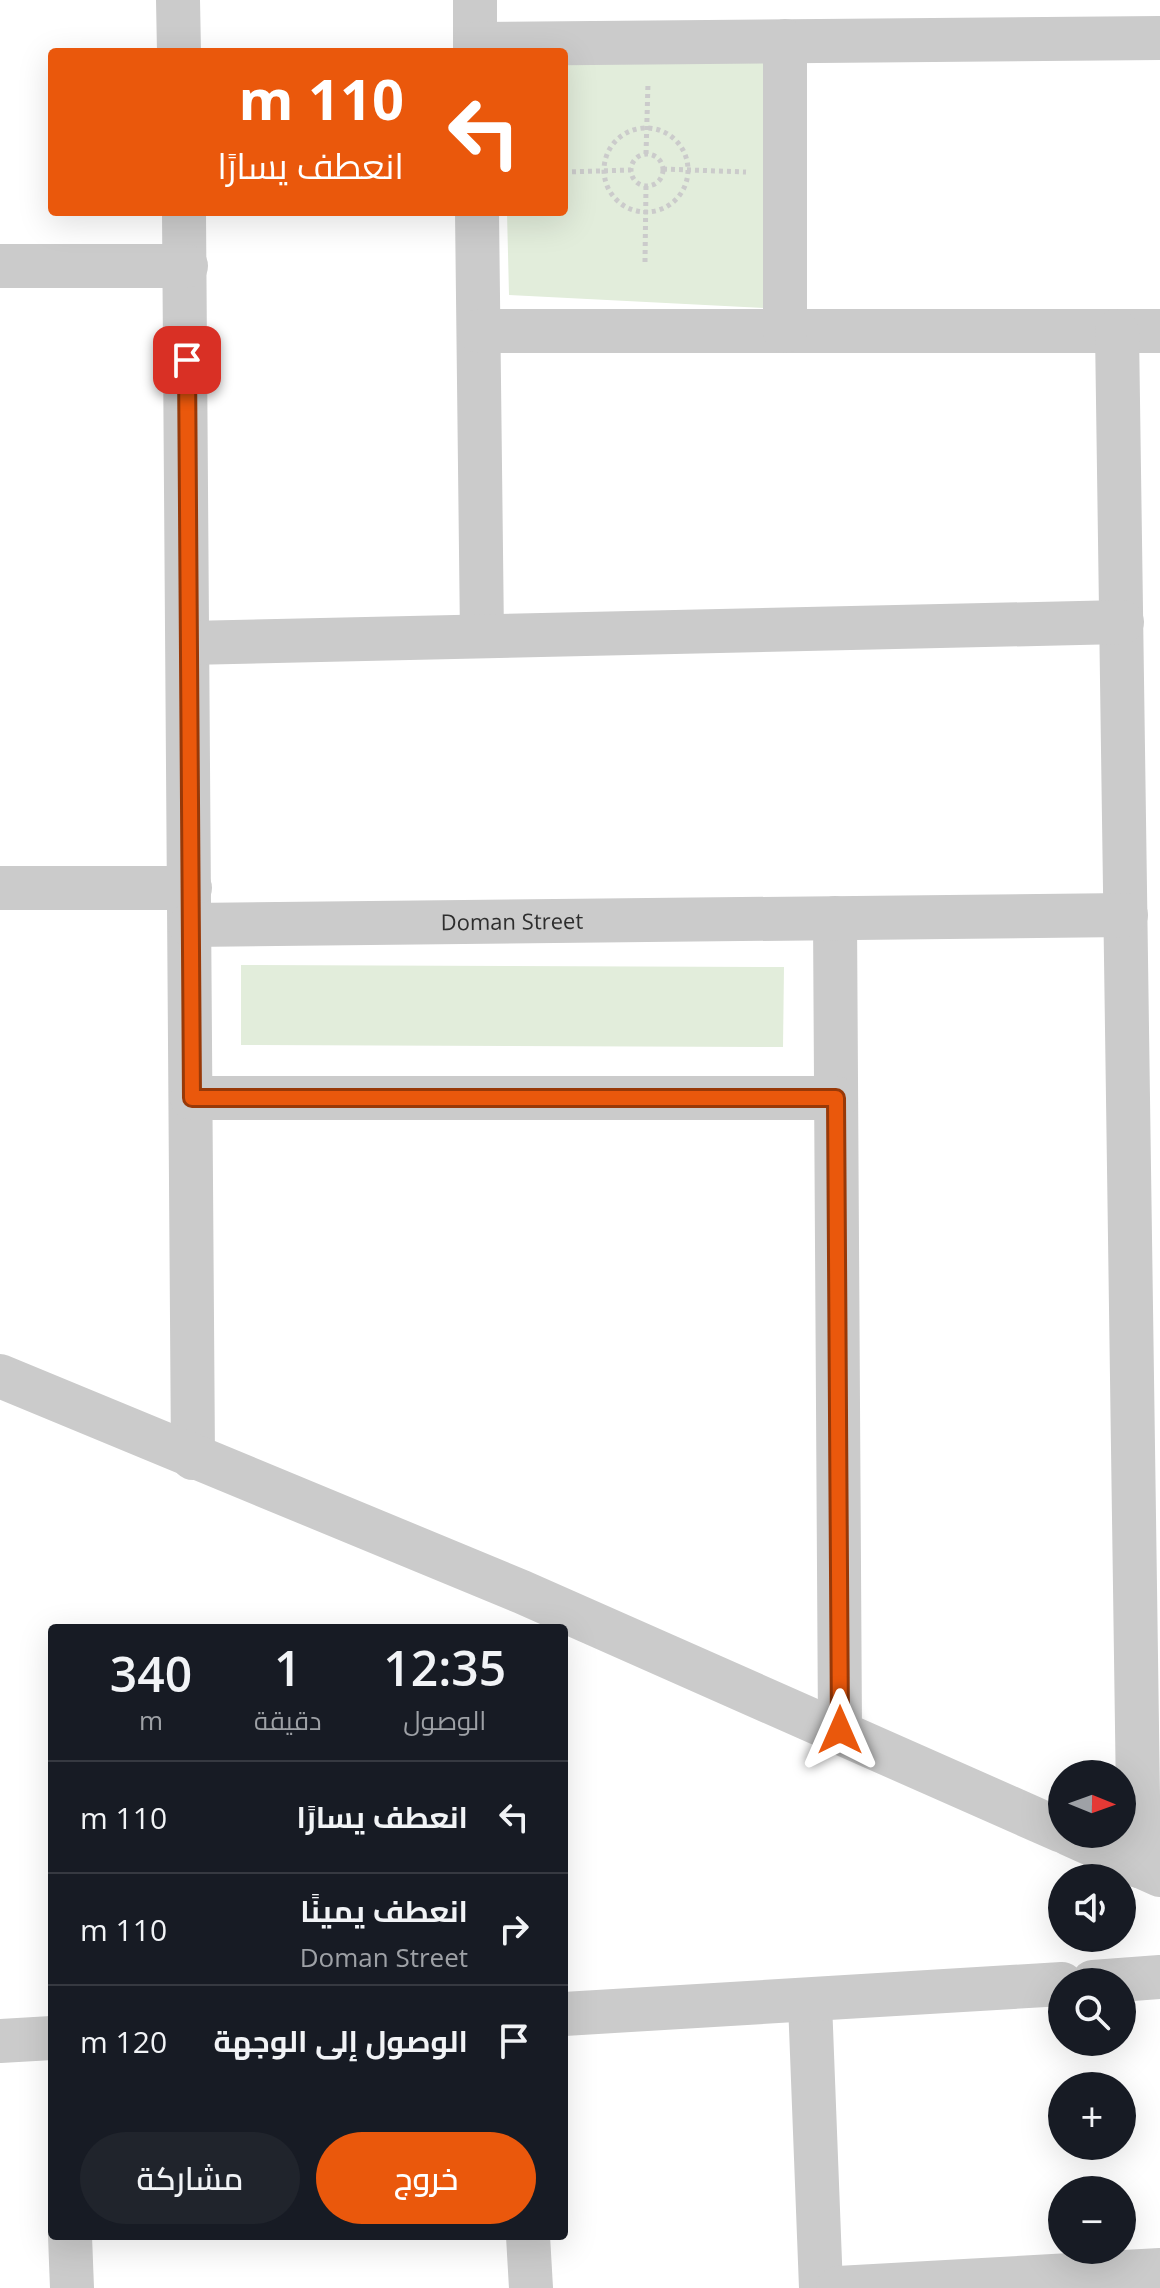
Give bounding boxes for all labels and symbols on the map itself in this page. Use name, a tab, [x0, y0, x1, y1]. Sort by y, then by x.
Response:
pin	[153, 326, 221, 394]
street label: Doman Street	[441, 905, 584, 936]
position arrow	[798, 1688, 882, 1772]
north arrow	[1048, 1760, 1136, 1848]

